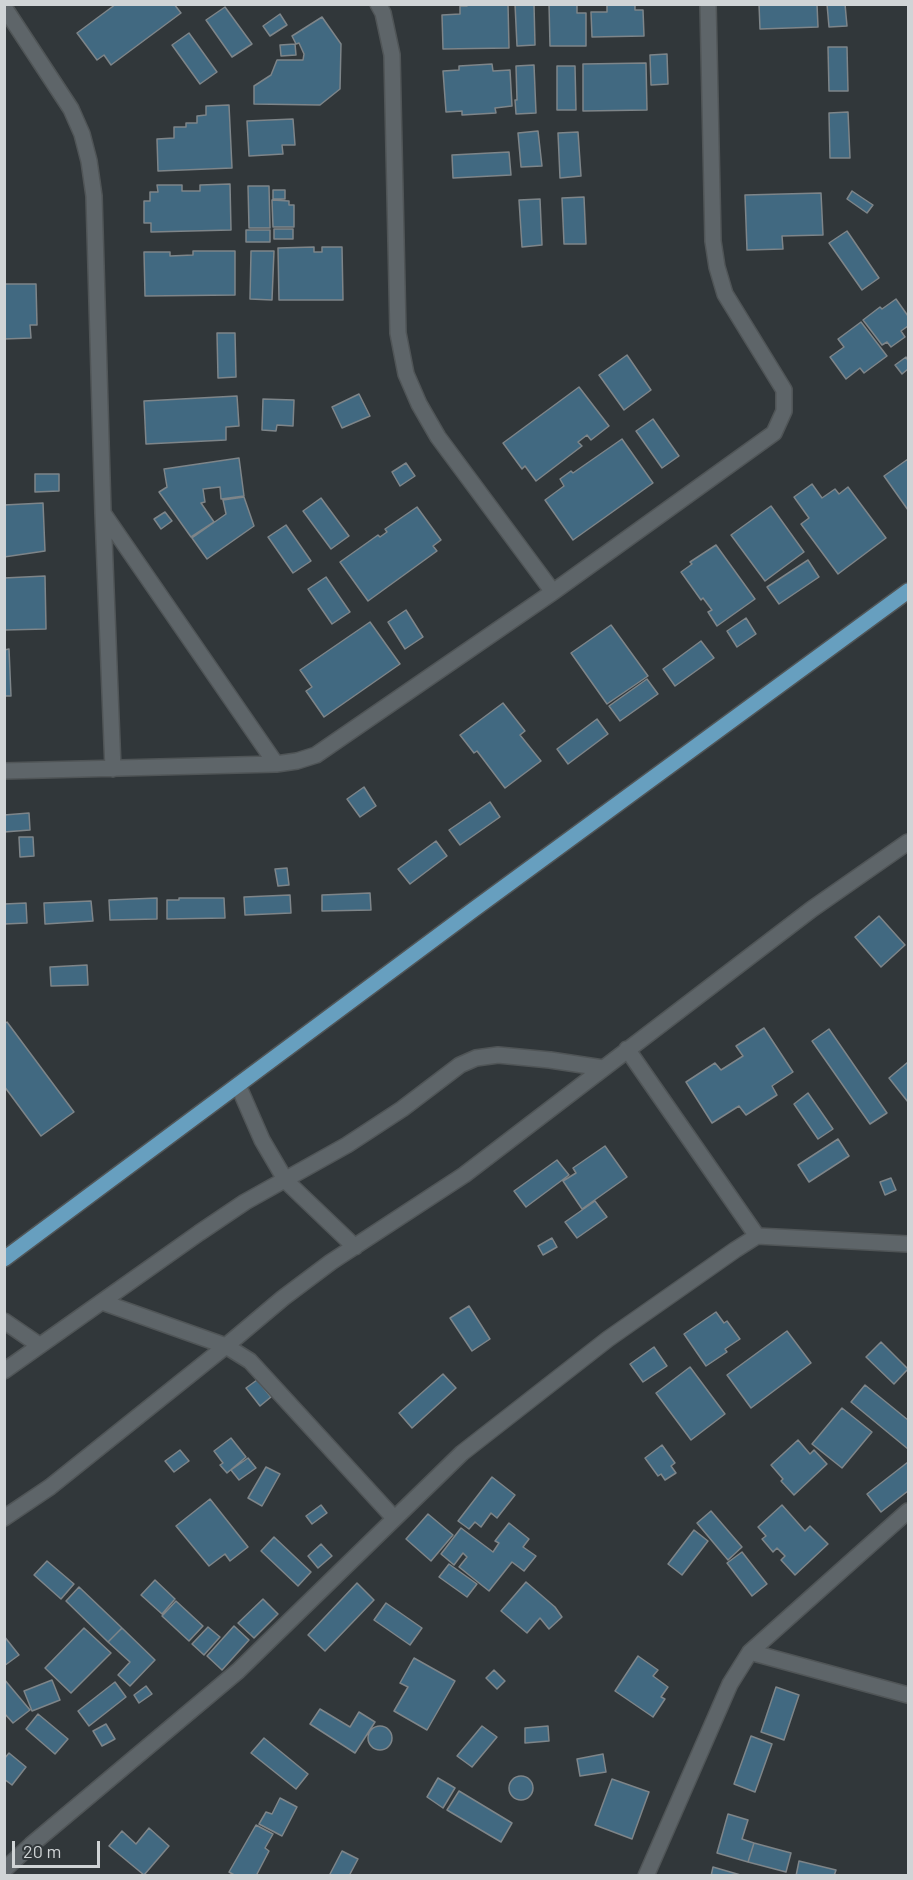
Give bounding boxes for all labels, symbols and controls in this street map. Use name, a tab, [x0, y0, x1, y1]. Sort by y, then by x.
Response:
scale bar	[15, 1829, 104, 1867]
text: 20 m	[23, 1840, 61, 1862]

